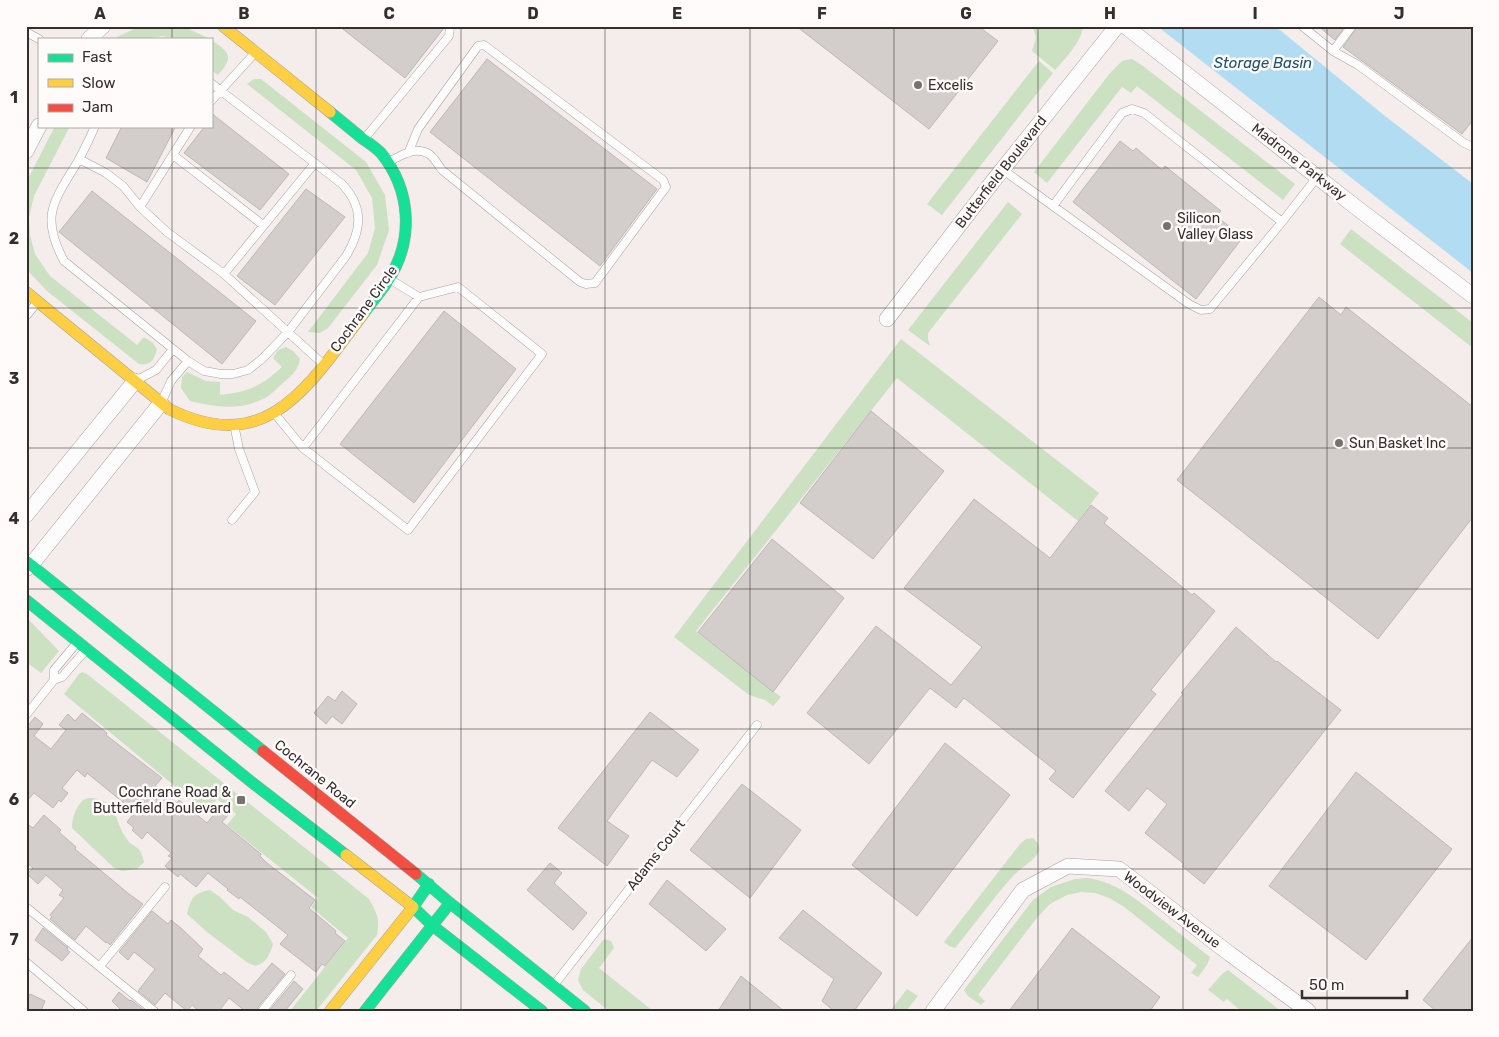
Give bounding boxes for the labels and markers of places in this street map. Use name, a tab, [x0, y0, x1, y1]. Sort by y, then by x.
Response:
place label: Excelis	[928, 77, 973, 94]
marker: Excelis	[912, 79, 924, 91]
place label: Silicon Valley Glass	[1177, 210, 1253, 243]
marker: Silicon Valley Glass	[1161, 220, 1173, 232]
place label: Sun Basket Inc	[1349, 435, 1446, 452]
marker: Sun Basket Inc	[1333, 437, 1345, 449]
place label: Cochrane Road & Butterfield Boulevard	[93, 784, 231, 817]
marker: Cochrane Road & Butterfield Boulevard	[235, 794, 247, 806]

